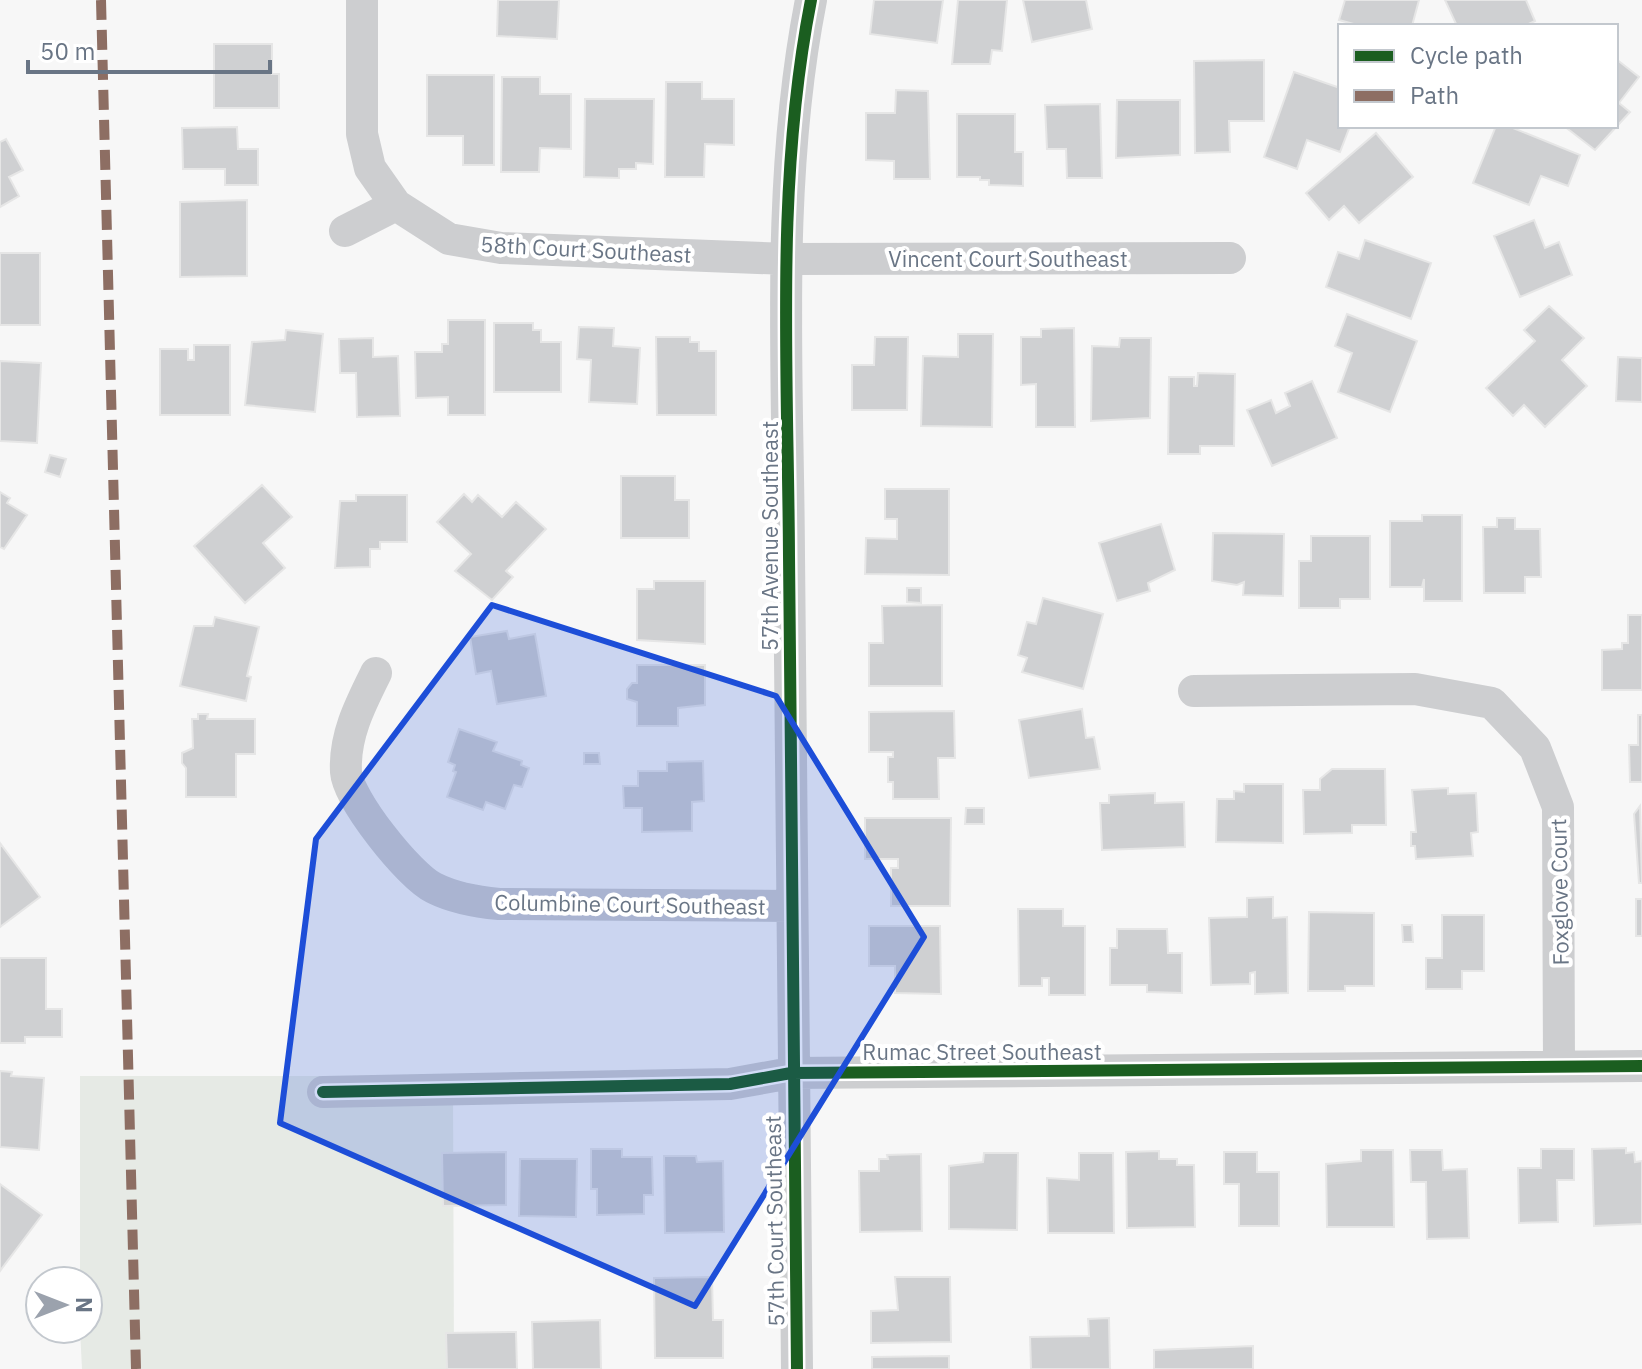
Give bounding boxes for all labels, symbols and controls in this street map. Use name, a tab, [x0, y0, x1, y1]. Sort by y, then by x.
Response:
scale bar	[28, 24, 270, 74]
legend	[1338, 24, 1618, 128]
text: 50 m	[40, 35, 95, 67]
text: Cycle path	[1410, 39, 1523, 71]
text: Path	[1410, 79, 1459, 111]
street label: 58th Court Southeast	[480, 229, 692, 269]
street label: Vincent Court Southeast	[888, 244, 1128, 273]
street label: 57th Avenue Southeast	[755, 421, 784, 651]
street label: Foxglove Court	[1543, 818, 1575, 966]
street label: Columbine Court Southeast	[494, 887, 766, 921]
street label: Rumac Street Southeast	[862, 1037, 1102, 1066]
street label: 57th Court Southeast	[758, 1115, 790, 1327]
north arrow	[24, 1265, 104, 1345]
text: N	[70, 1297, 99, 1313]

